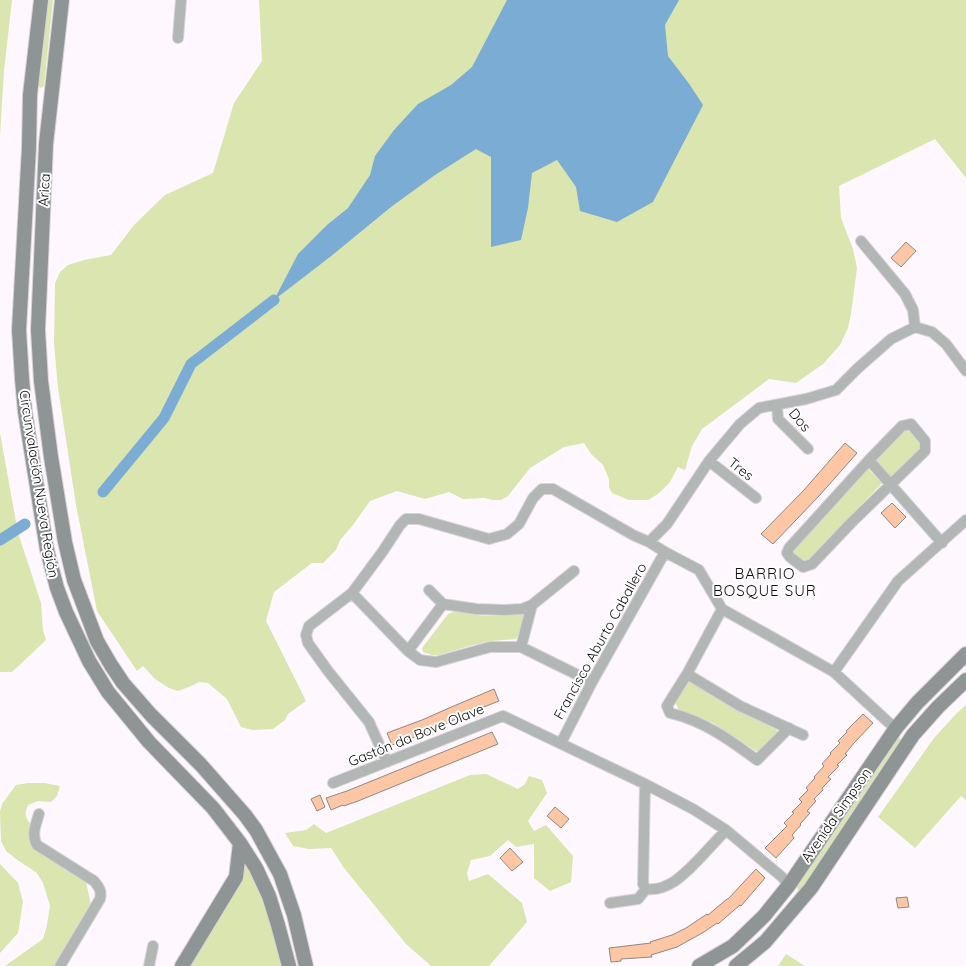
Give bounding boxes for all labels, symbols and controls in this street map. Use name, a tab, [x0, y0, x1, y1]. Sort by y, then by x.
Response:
street label: Arica	[34, 173, 54, 207]
street label: Circunvalación Nueva Región	[15, 389, 63, 579]
street label: Dos	[785, 405, 815, 435]
street label: Tres	[725, 454, 757, 484]
street label: Francisco Aburto Caballero	[549, 560, 651, 722]
district label: BARRIO BOSQUE SUR	[713, 564, 817, 600]
street label: Gastón da Bove Olave	[345, 699, 487, 770]
street label: Avenida Simpson	[797, 764, 875, 866]

